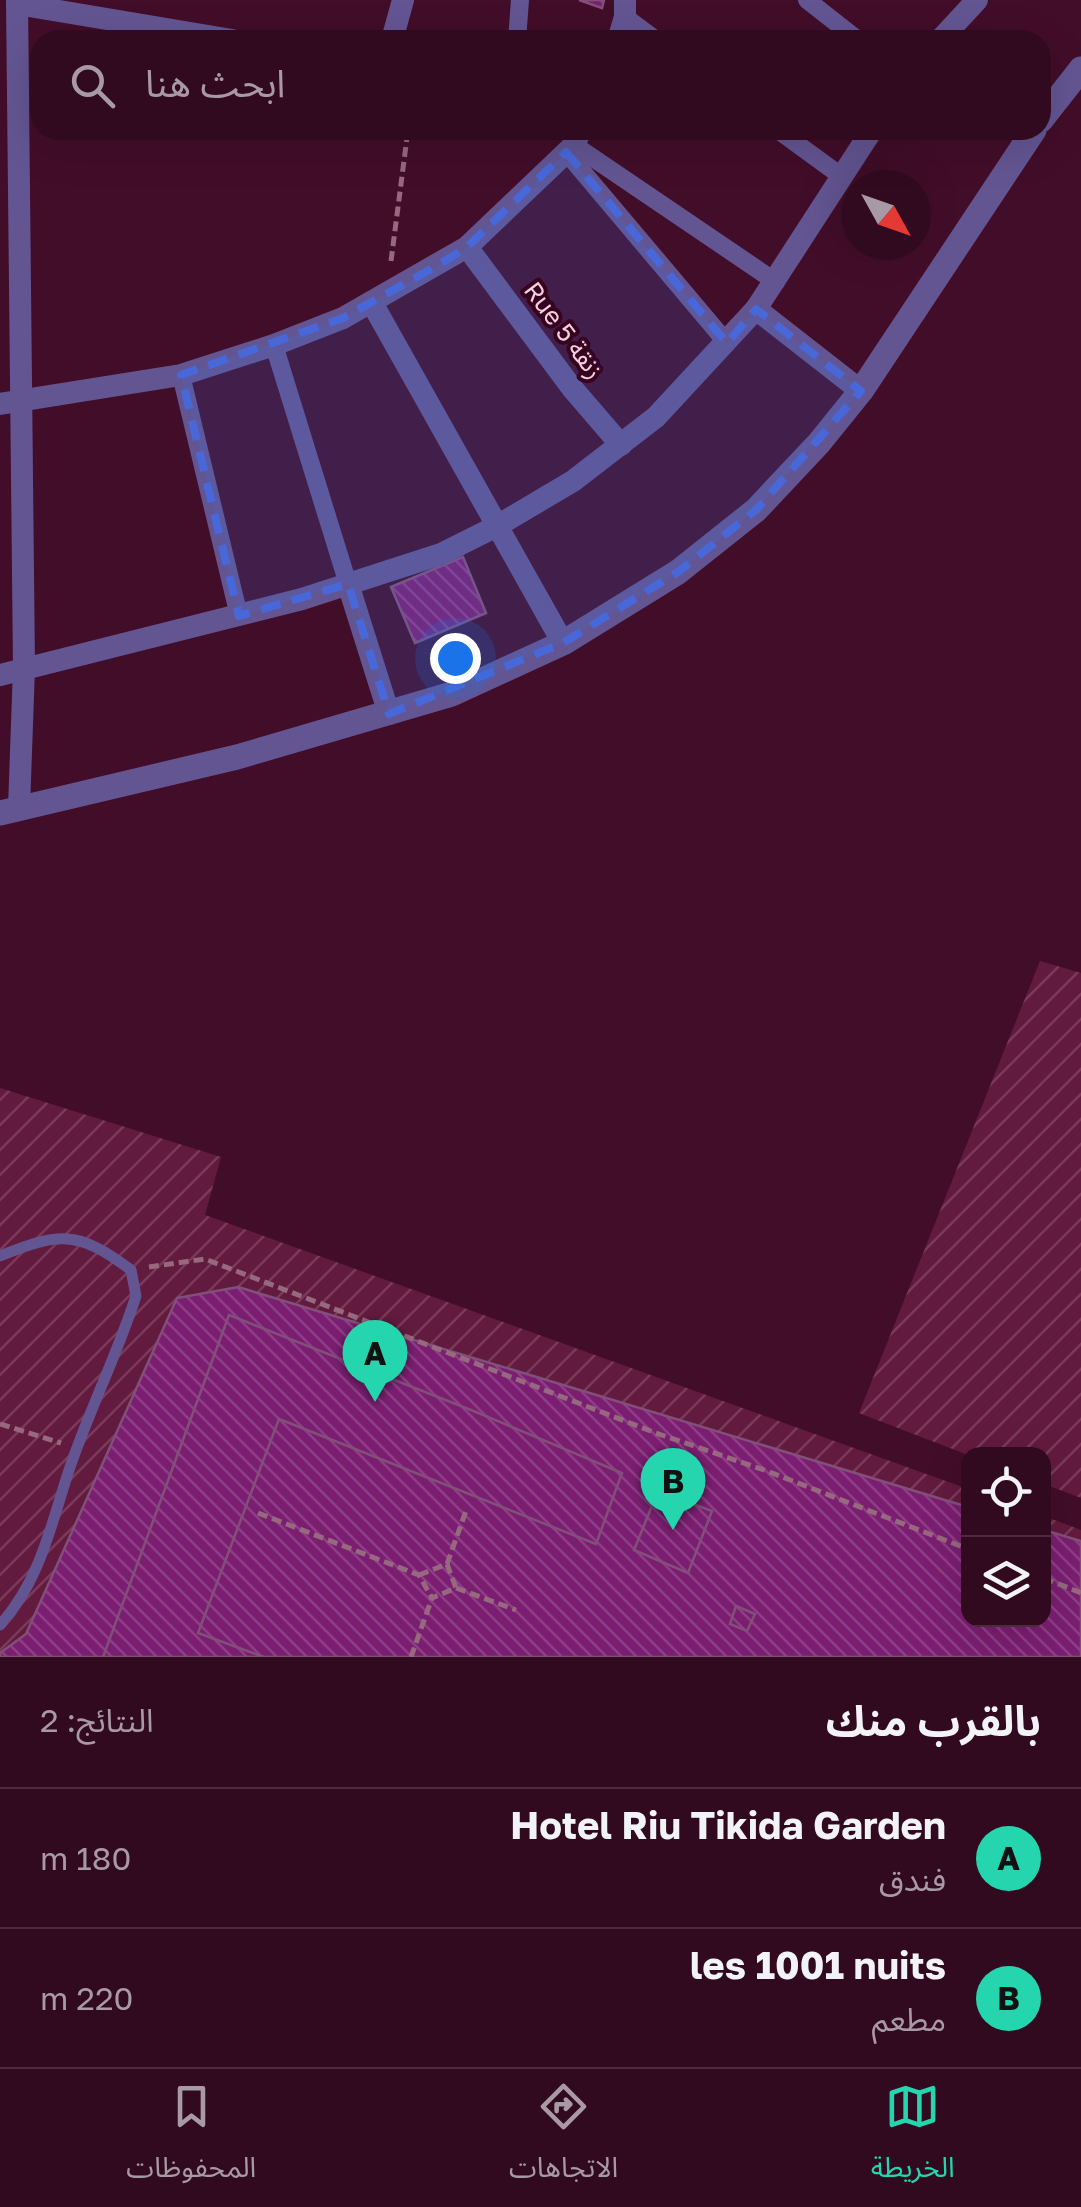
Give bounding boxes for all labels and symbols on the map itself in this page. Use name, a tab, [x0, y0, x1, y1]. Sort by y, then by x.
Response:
north arrow	[841, 170, 931, 260]
street label: Rue 5 زنقة	[518, 275, 611, 384]
your location	[430, 633, 481, 684]
pin: A	[342, 1320, 408, 1402]
pin: B	[640, 1448, 706, 1530]

